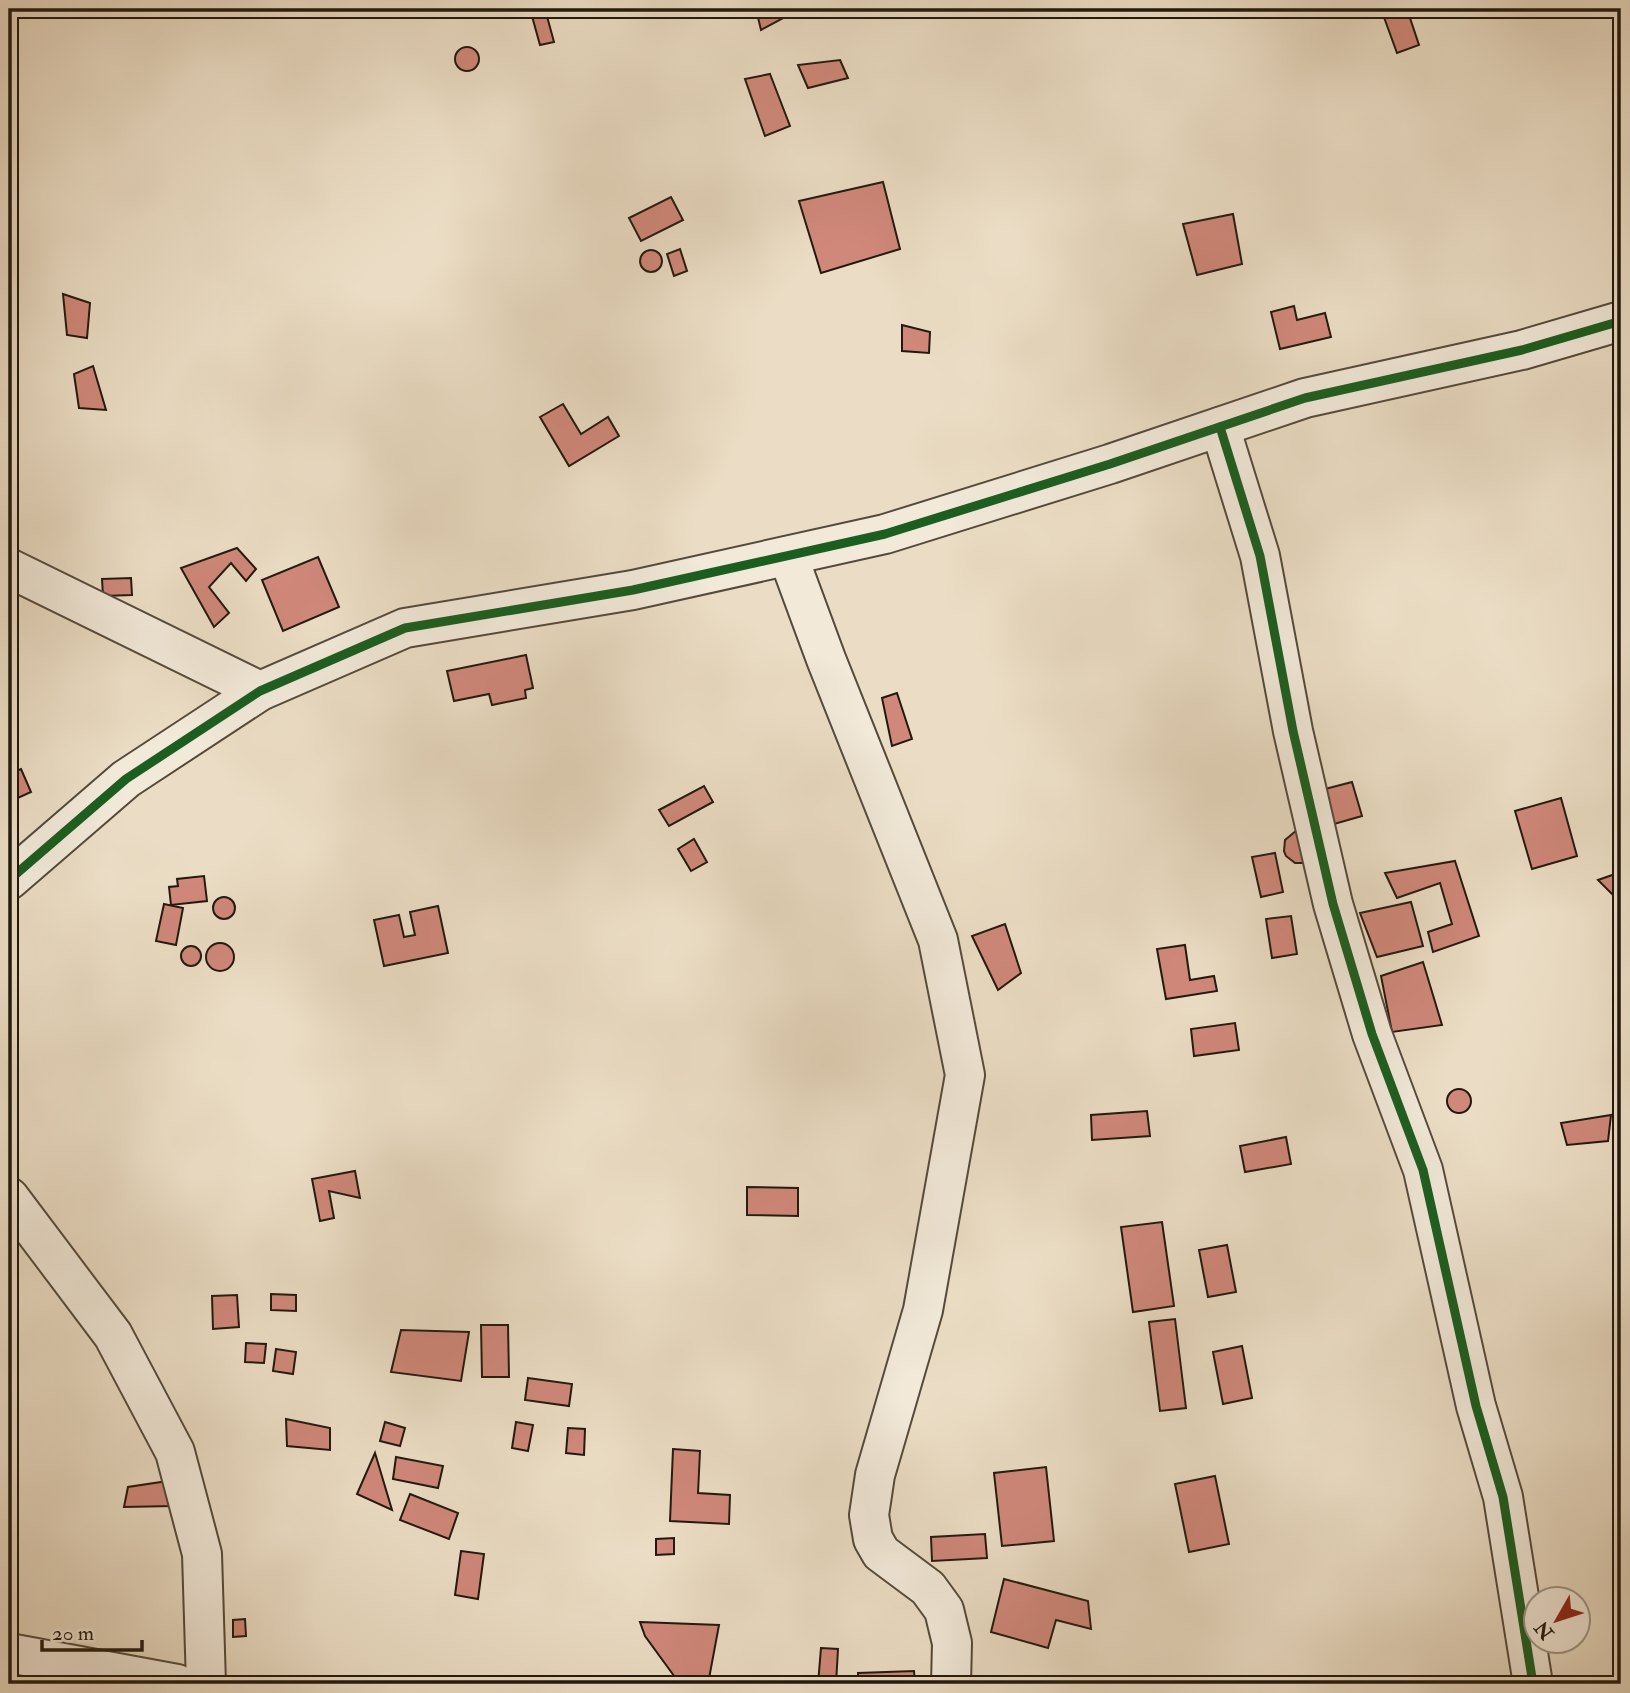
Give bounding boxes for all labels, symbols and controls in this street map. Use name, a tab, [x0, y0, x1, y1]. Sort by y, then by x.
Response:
north arrow	[1522, 1584, 1592, 1654]
scale bar	[42, 1609, 142, 1653]
text: N	[1529, 1615, 1560, 1645]
text: 20 m	[52, 1620, 94, 1647]

